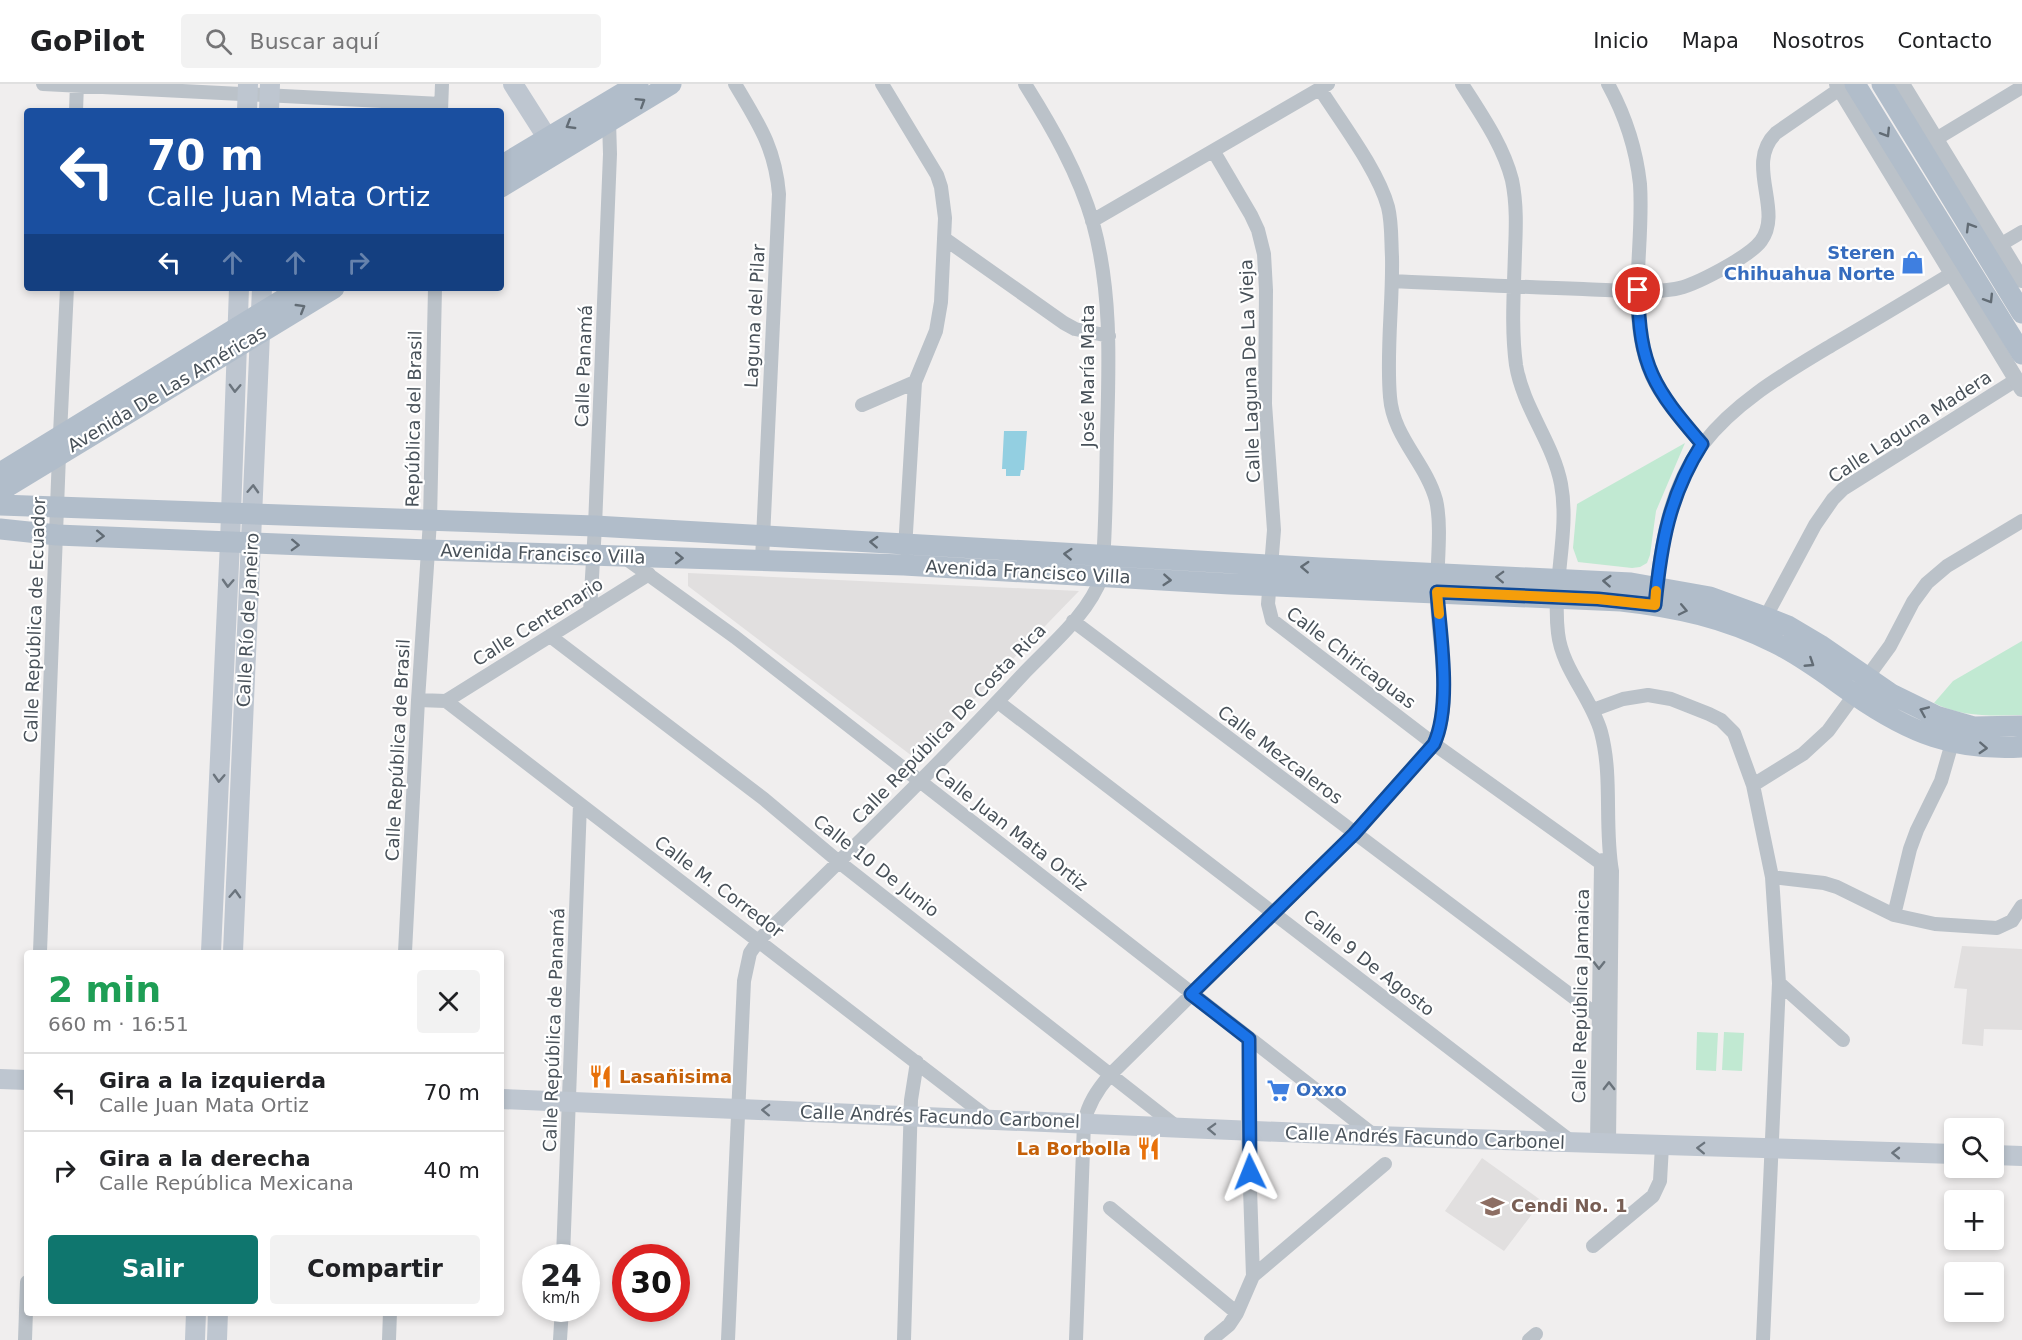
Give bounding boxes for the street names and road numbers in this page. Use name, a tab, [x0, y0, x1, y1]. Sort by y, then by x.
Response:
street label: Laguna del Pilar	[740, 243, 769, 389]
street label: Calle Laguna De La Vieja	[1235, 259, 1264, 483]
street label: Calle Panamá	[571, 304, 596, 428]
street label: José María Mata	[1077, 305, 1098, 448]
street label: Avenida De Las Américas	[64, 321, 270, 456]
street label: República del Brasil	[401, 330, 426, 508]
street label: Calle Laguna Madera	[1824, 366, 1995, 487]
street label: Calle República de Ecuador	[20, 496, 49, 743]
street label: Calle Río de Janeiro	[232, 532, 263, 708]
street label: Avenida Francisco Villa	[440, 539, 646, 568]
street label: Avenida Francisco Villa	[925, 556, 1131, 587]
street label: Calle Centenario	[469, 573, 607, 670]
street label: Calle Chiricaguas	[1283, 602, 1420, 713]
street label: Calle República De Costa Rica	[847, 619, 1050, 828]
street label: Calle República de Brasil	[381, 638, 414, 862]
street label: Calle Mezcaleros	[1214, 701, 1347, 808]
street label: Calle Juan Mata Ortiz	[930, 762, 1092, 895]
street label: Calle 10 De Junio	[809, 810, 943, 921]
street label: Calle M. Corredor	[651, 831, 788, 942]
street label: Calle República Jamaica	[1568, 888, 1593, 1104]
street label: Calle 9 De Agosto	[1300, 905, 1439, 1020]
street label: Calle República de Panamá	[539, 907, 568, 1152]
street label: Calle Andrés Facundo Carbonel	[800, 1101, 1080, 1132]
street label: Calle Andrés Facundo Carbonel	[1285, 1122, 1565, 1153]

